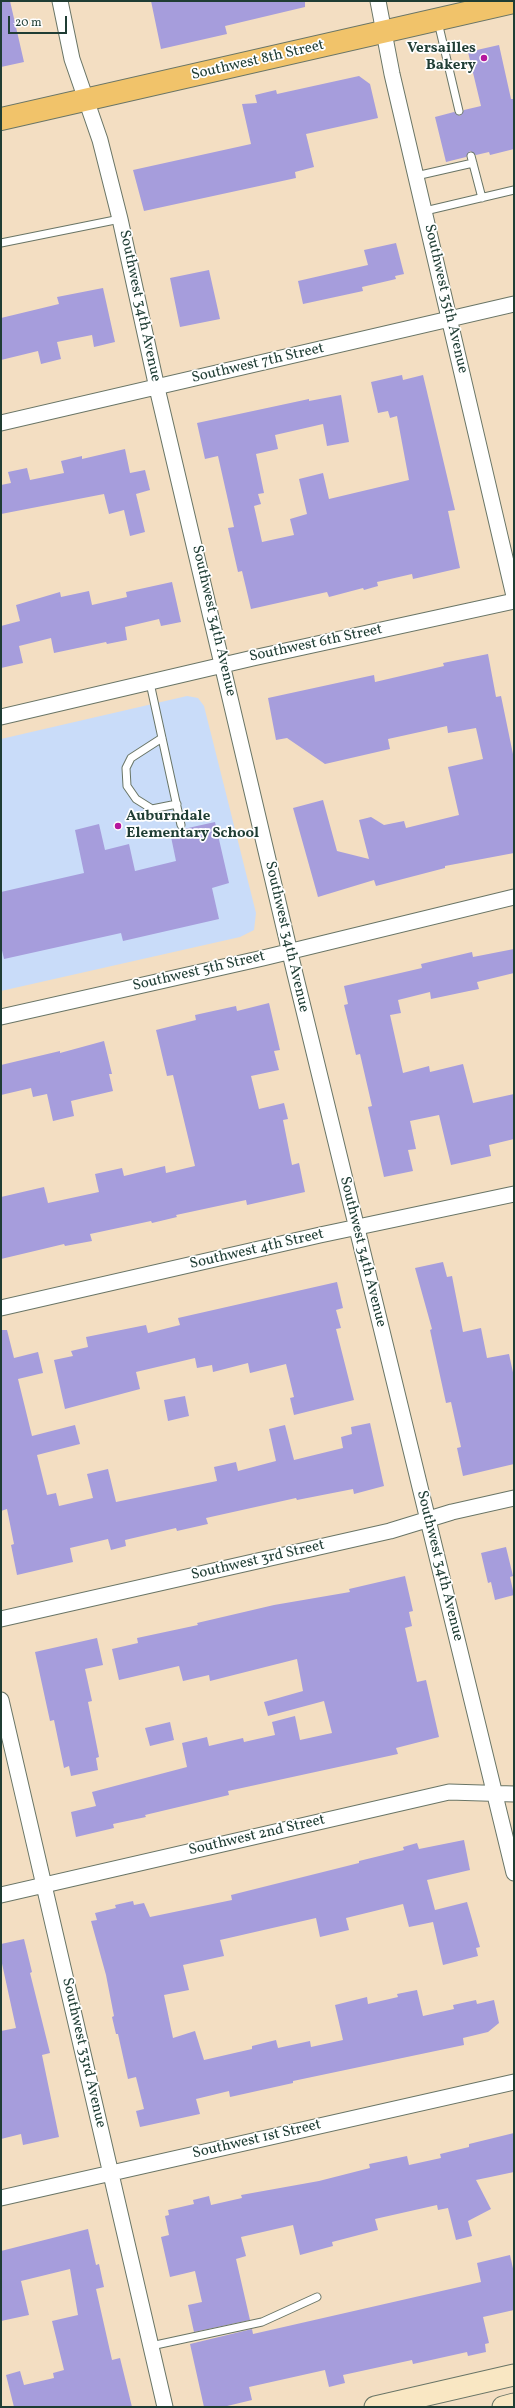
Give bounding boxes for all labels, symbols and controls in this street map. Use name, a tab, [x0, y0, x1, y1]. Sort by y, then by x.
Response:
scale bar	[10, 8, 69, 34]
text: 20 m	[15, 15, 42, 31]
street label: Southwest 8th Street	[190, 37, 326, 85]
place label: Versailles Bakery	[407, 40, 476, 75]
marker: Versailles Bakery	[479, 53, 489, 63]
street label: Southwest 35th Avenue	[419, 223, 471, 375]
street label: Southwest 34th Avenue	[114, 229, 164, 383]
street label: Southwest 7th Street	[190, 340, 326, 388]
street label: Southwest 34th Avenue	[187, 544, 239, 698]
street label: Southwest 6th Street	[248, 621, 384, 667]
place label: Auburndale Elementary School	[126, 808, 259, 843]
marker: Auburndale Elementary School	[113, 821, 123, 831]
street label: Southwest 34th Avenue	[260, 860, 312, 1014]
street label: Southwest 5th Street	[131, 948, 267, 996]
street label: Southwest 34th Avenue	[335, 1175, 389, 1329]
street label: Southwest 4th Street	[188, 1226, 326, 1274]
street label: Southwest 34th Avenue	[412, 1489, 466, 1643]
street label: Southwest 3rd Street	[190, 1537, 326, 1585]
street label: Southwest 2nd Street	[187, 1812, 327, 1860]
street label: Southwest 33rd Avenue	[57, 1976, 109, 2130]
street label: Southwest 1st Street	[191, 2116, 323, 2164]

